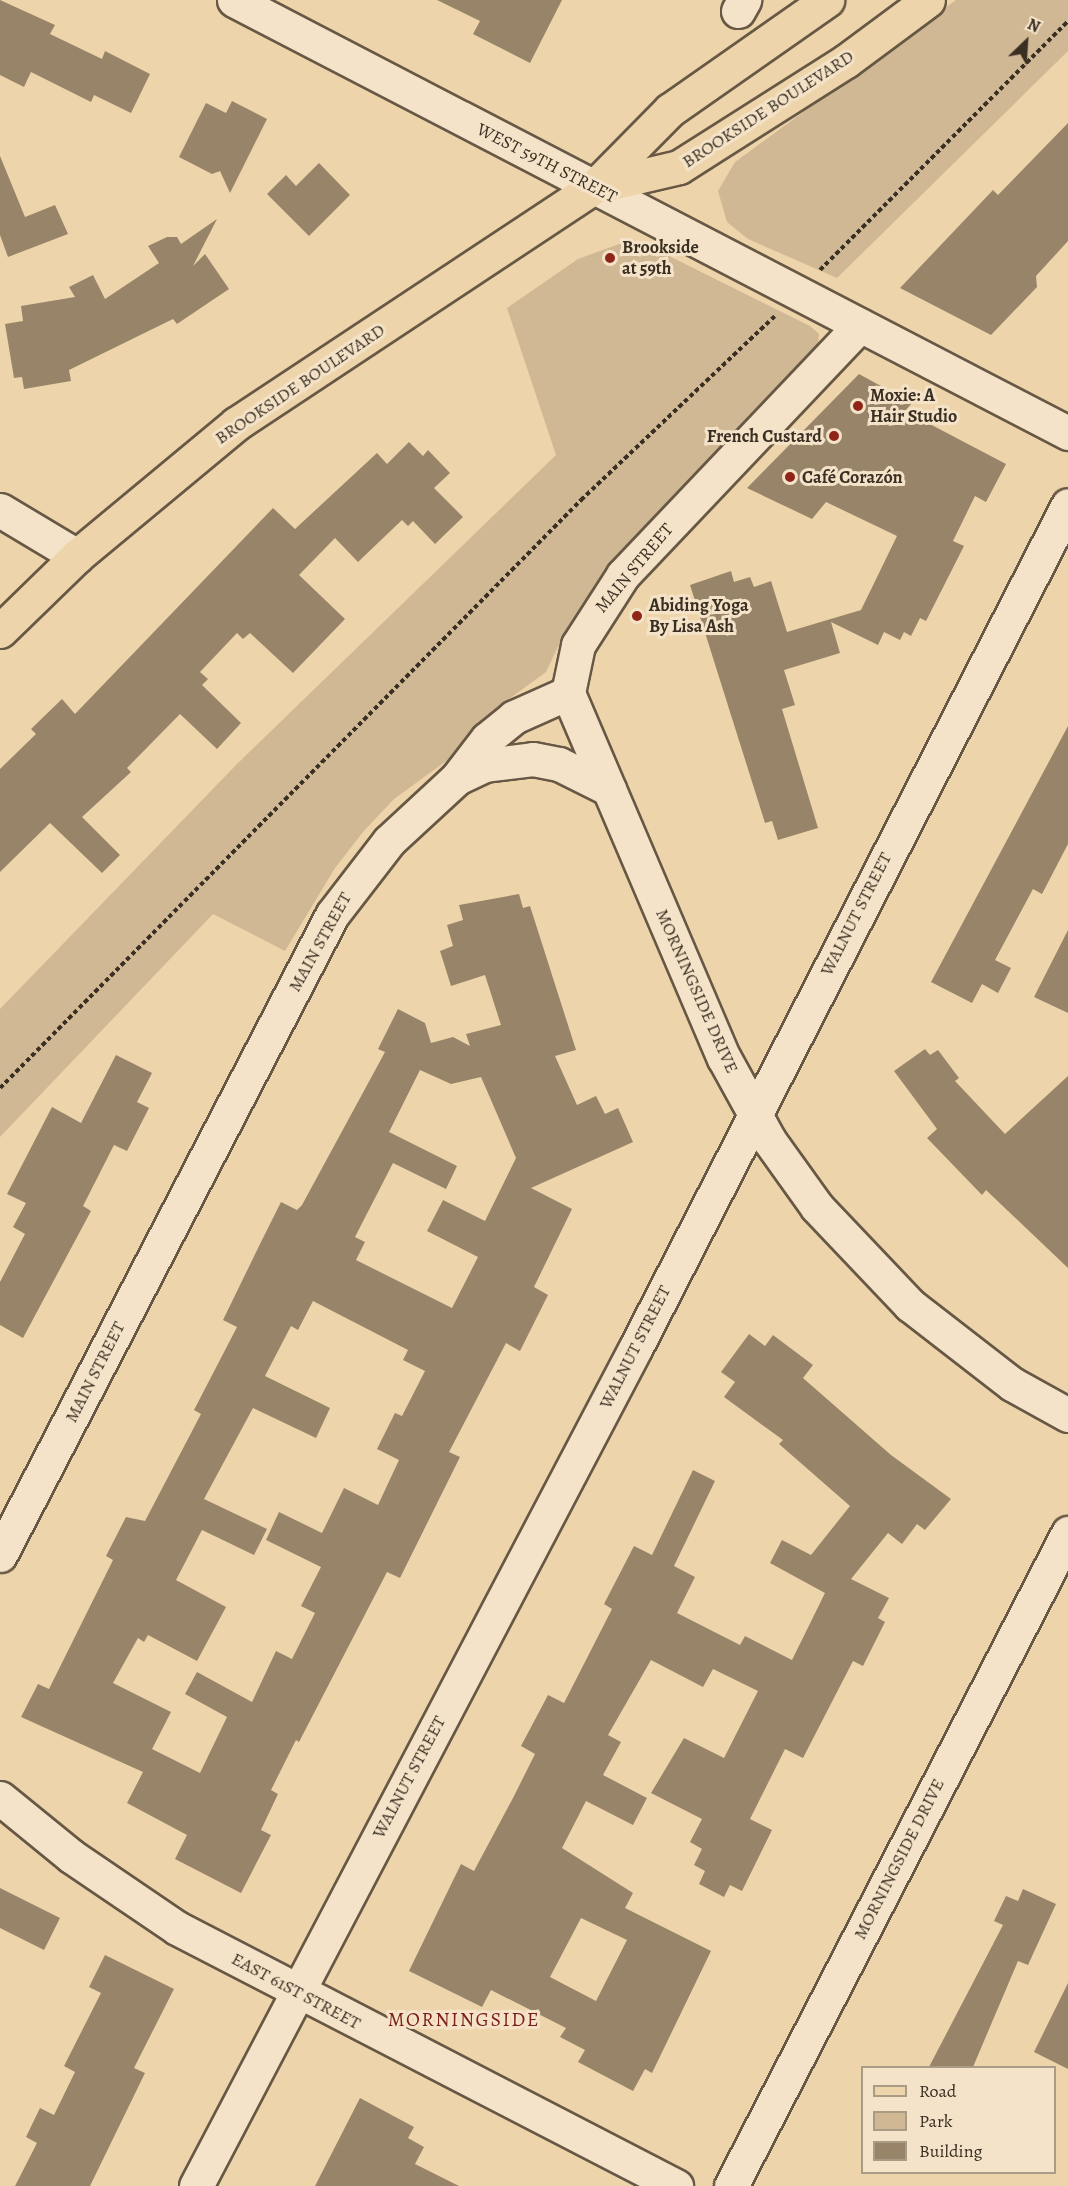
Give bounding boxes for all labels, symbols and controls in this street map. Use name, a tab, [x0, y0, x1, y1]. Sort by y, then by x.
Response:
north arrow	[996, 12, 1056, 72]
text: N	[1024, 13, 1044, 38]
street label: BROOKSIDE BOULEVARD	[678, 45, 858, 173]
street label: WEST 59TH STREET	[473, 118, 621, 208]
place label: Brookside at 59th	[622, 237, 699, 280]
marker: Brookside at 59th	[603, 251, 617, 265]
street label: BROOKSIDE BOULEVARD	[211, 319, 389, 449]
place label: Moxie: A Hair Studio	[870, 385, 957, 428]
marker: Moxie: A Hair Studio	[851, 399, 865, 413]
place label: French Custard	[707, 425, 822, 447]
marker: French Custard	[827, 429, 841, 443]
place label: Café Corazón	[802, 466, 903, 488]
marker: Café Corazón	[783, 470, 797, 484]
street label: MAIN STREET	[590, 519, 678, 617]
place label: Abiding Yoga By Lisa Ash	[649, 595, 749, 638]
marker: Abiding Yoga By Lisa Ash	[630, 609, 644, 623]
street label: WALNUT STREET	[816, 849, 896, 979]
street label: MAIN STREET	[284, 889, 356, 995]
street label: MORNINGSIDE DRIVE	[651, 905, 743, 1077]
street label: WALNUT STREET	[595, 1282, 675, 1412]
street label: MAIN STREET	[60, 1318, 130, 1426]
street label: WALNUT STREET	[368, 1712, 450, 1842]
street label: MORNINGSIDE DRIVE	[849, 1775, 949, 1943]
street label: EAST 61ST STREET	[228, 1948, 364, 2034]
district label: MORNINGSIDE	[388, 2007, 540, 2031]
legend	[861, 2066, 1056, 2174]
text: Road	[919, 2079, 956, 2103]
text: Park	[919, 2109, 953, 2133]
text: Building	[919, 2139, 983, 2163]

